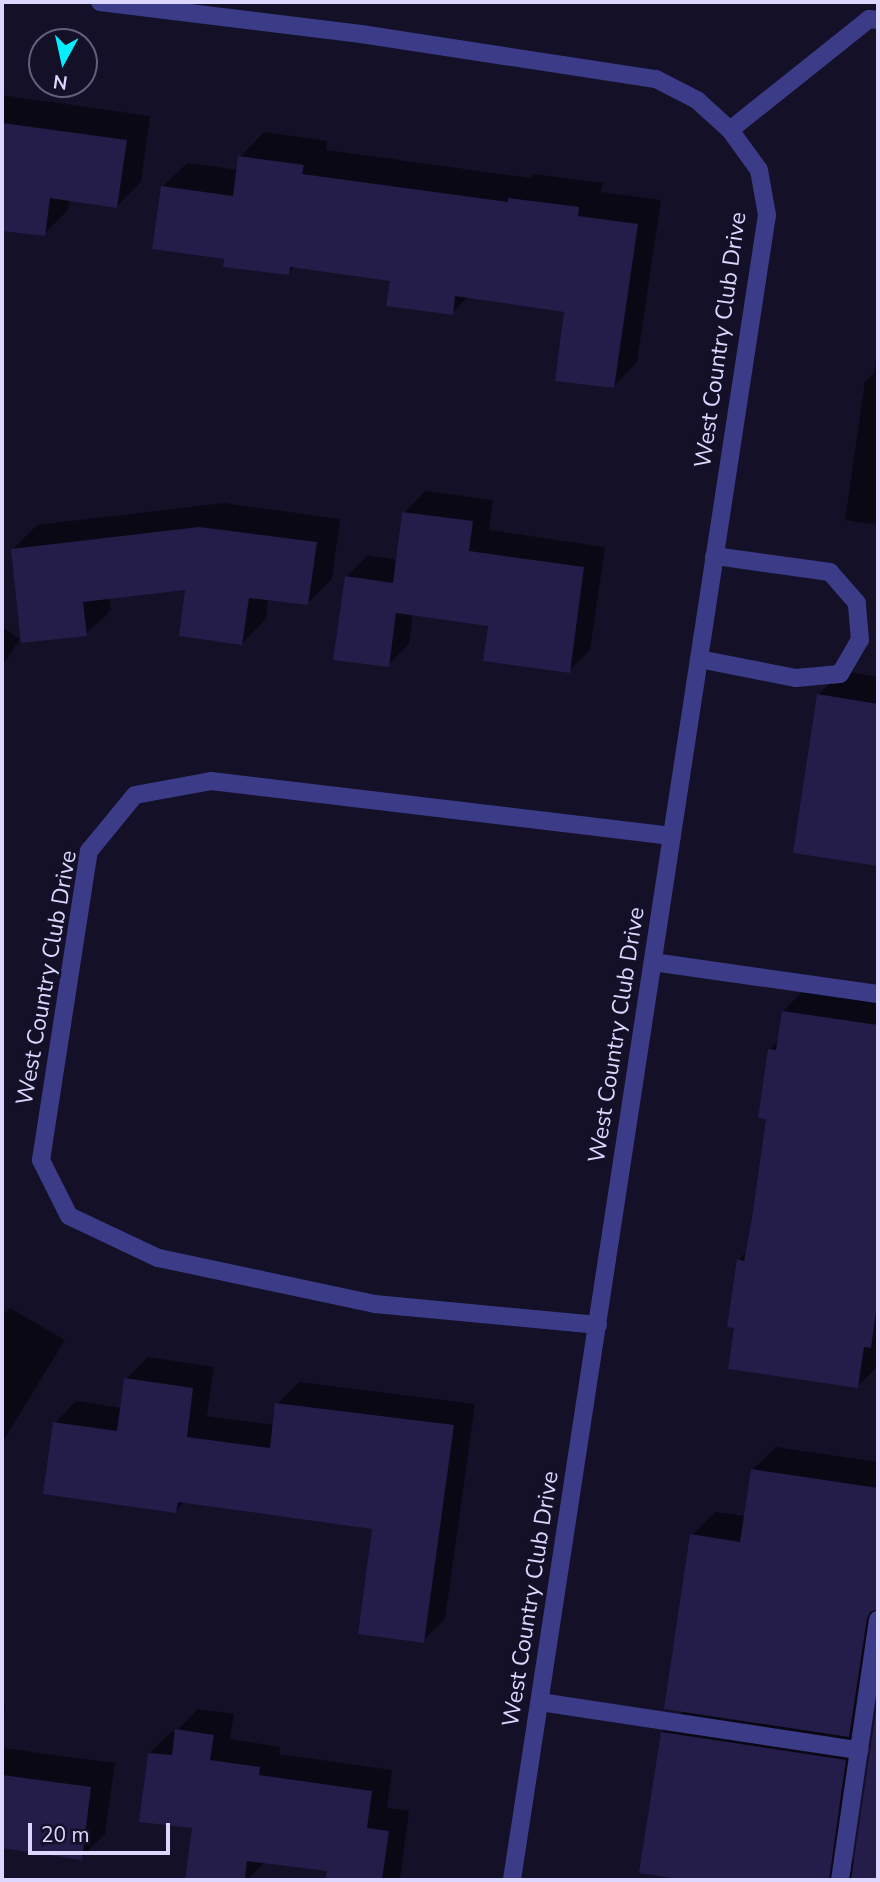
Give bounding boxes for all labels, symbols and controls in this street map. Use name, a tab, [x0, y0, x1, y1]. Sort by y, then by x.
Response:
north arrow	[28, 28, 98, 98]
text: N	[52, 68, 69, 96]
street label: West Country Club Drive	[689, 210, 753, 470]
street label: West Country Club Drive	[11, 848, 83, 1108]
street label: West Country Club Drive	[583, 905, 651, 1165]
street label: West Country Club Drive	[497, 1469, 565, 1729]
scale bar	[32, 1808, 173, 1852]
text: 20 m	[41, 1821, 90, 1849]

